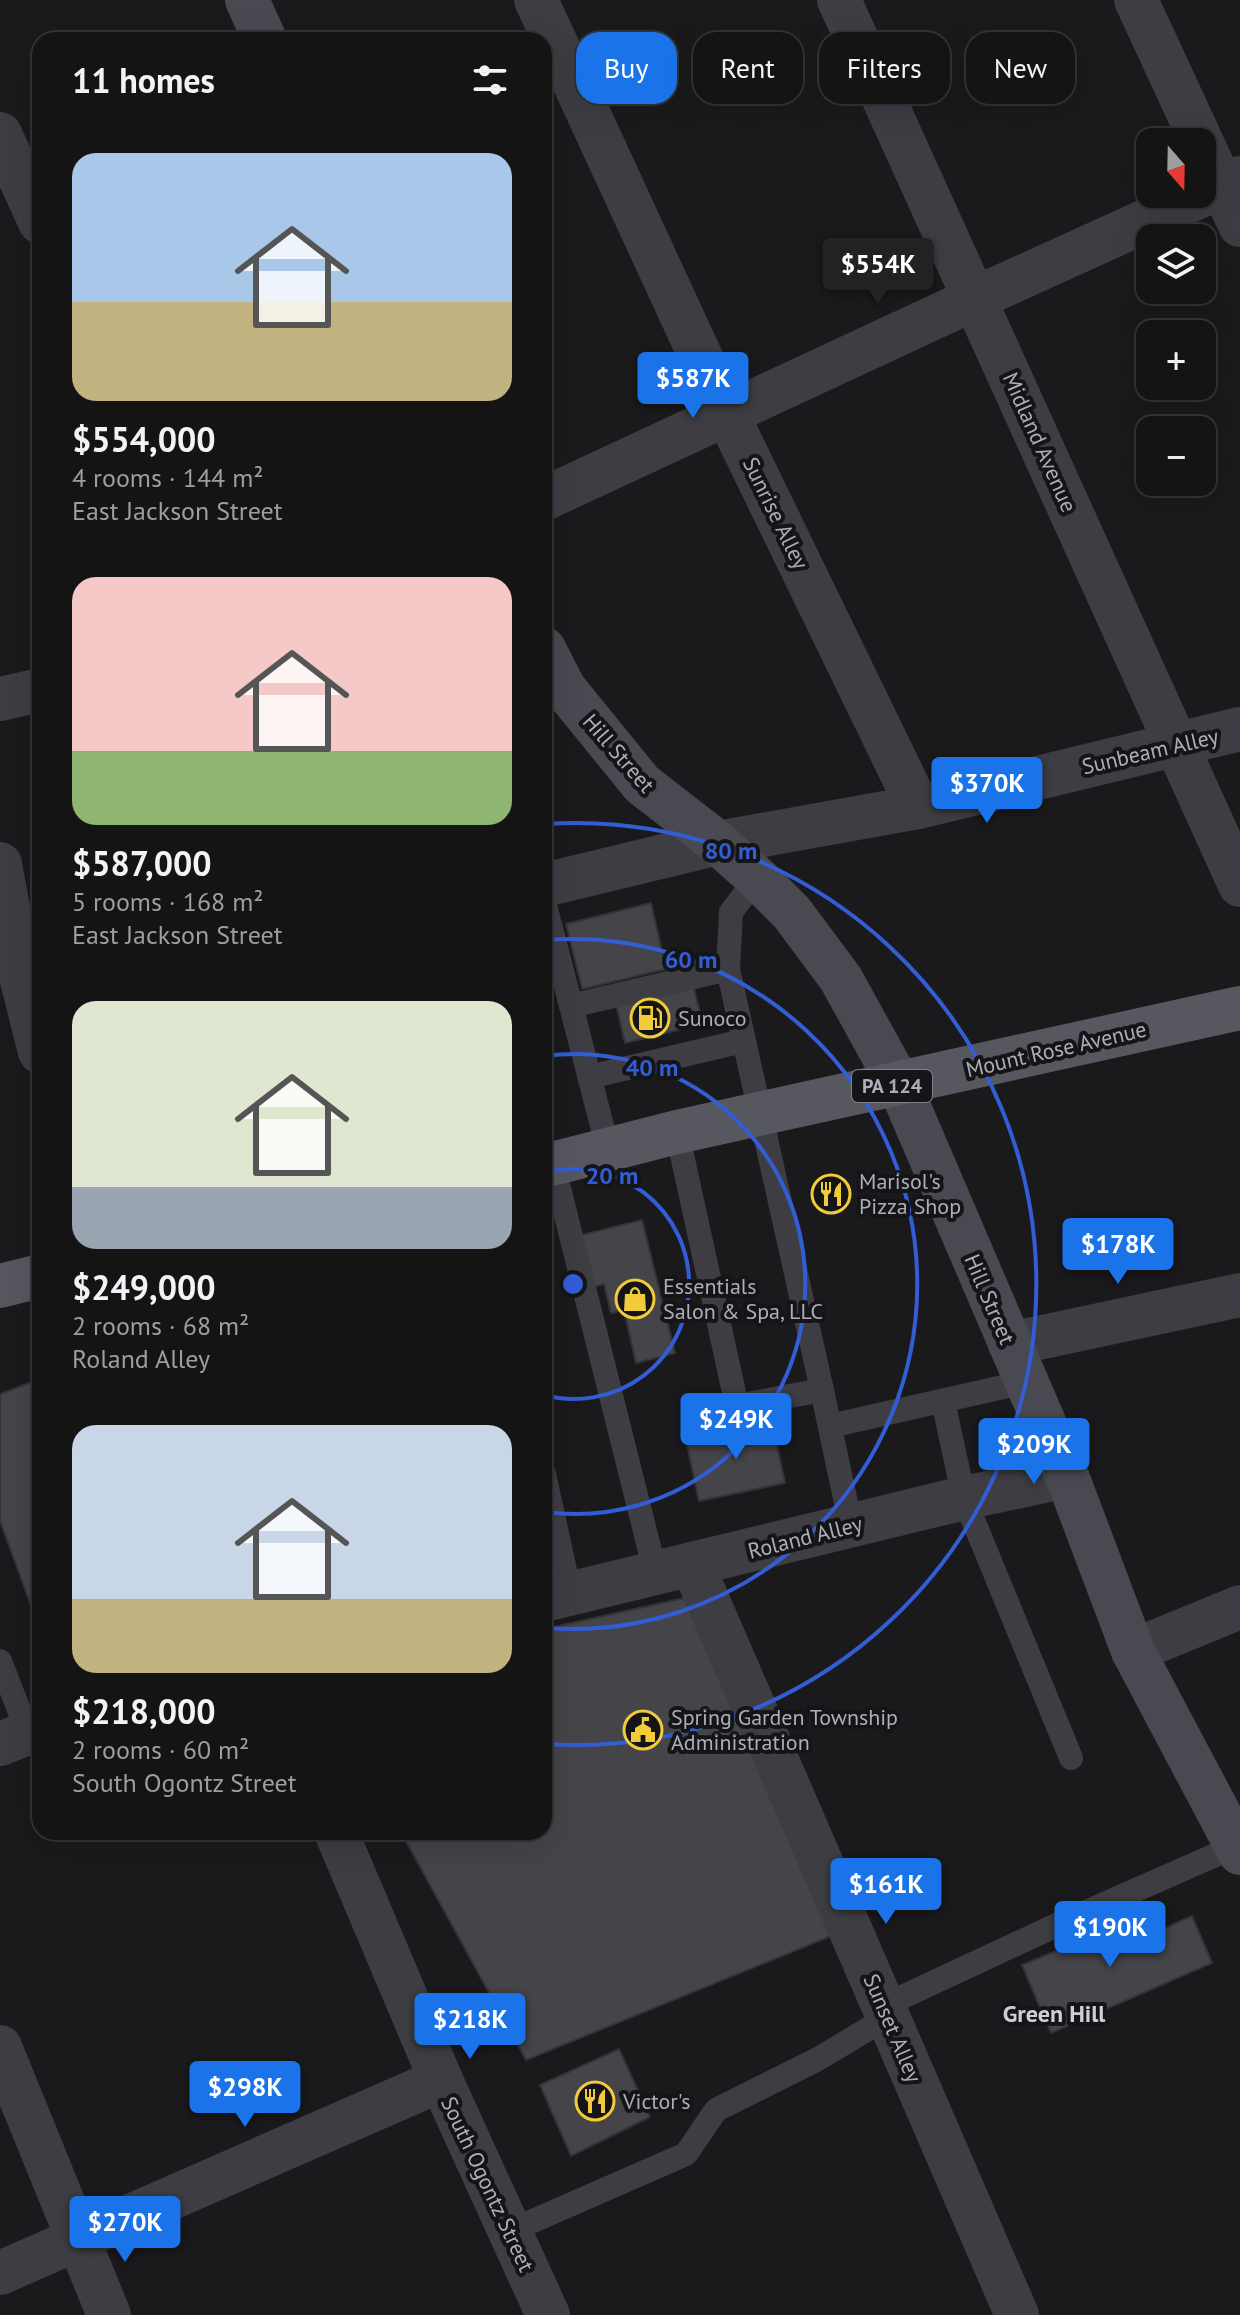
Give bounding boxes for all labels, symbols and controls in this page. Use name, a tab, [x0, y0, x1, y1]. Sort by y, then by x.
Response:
chip: Buy	[576, 32, 677, 104]
chip: Rent	[693, 32, 803, 104]
chip: Filters	[819, 32, 950, 104]
chip: New	[966, 32, 1075, 104]
text: 11 homes	[72, 58, 215, 102]
icon: filters	[468, 58, 512, 102]
north arrow	[1136, 128, 1216, 208]
map controls	[1136, 128, 1216, 496]
icon: home	[220, 205, 364, 349]
button: layers	[1136, 224, 1216, 304]
pin: $554K	[822, 238, 934, 306]
text: $554K	[840, 247, 916, 280]
button: +	[1136, 320, 1216, 400]
pin: $587K	[637, 352, 749, 420]
text: $587K	[655, 361, 731, 394]
street label: Midland Avenue	[997, 368, 1083, 516]
button: −	[1136, 416, 1216, 496]
text: $554,000	[72, 417, 216, 461]
street label: Sunrise Alley	[737, 452, 815, 574]
text: 4 rooms · 144 m²	[72, 461, 264, 494]
text: East Jackson Street	[72, 494, 283, 527]
icon: home	[220, 629, 364, 773]
street label: Hill Street	[577, 708, 661, 799]
street label: Sunbeam Alley	[1079, 722, 1222, 780]
pin: $370K	[931, 757, 1043, 825]
text: $370K	[949, 766, 1025, 799]
text: 80 m	[705, 835, 757, 866]
text: $587,000	[72, 841, 211, 885]
text: 5 rooms · 168 m²	[72, 885, 264, 918]
text: East Jackson Street	[72, 918, 283, 951]
text: 60 m	[665, 944, 717, 975]
fuel station icon: Sunoco	[629, 997, 671, 1039]
place label: Sunoco	[678, 1004, 747, 1032]
street label: Mount Rose Avenue	[963, 1015, 1149, 1083]
text: 40 m	[626, 1052, 678, 1083]
icon: home	[220, 1053, 364, 1197]
road number: PA 124	[852, 1070, 932, 1102]
text: 20 m	[586, 1160, 638, 1191]
place label: Marisol's Pizza Shop	[859, 1167, 961, 1220]
restaurant icon: Marisol's Pizza Shop	[810, 1173, 852, 1215]
pin: $178K	[1062, 1218, 1174, 1286]
text: $178K	[1080, 1227, 1156, 1260]
street label: Hill Street	[958, 1250, 1022, 1349]
text: $249,000	[72, 1265, 216, 1309]
centre of rings	[559, 1270, 587, 1298]
place label: Essentials Salon & Spa, LLC	[663, 1272, 823, 1325]
shop icon: Essentials Salon & Spa, LLC	[614, 1278, 656, 1320]
text: 2 rooms · 68 m²	[72, 1309, 249, 1342]
text: Roland Alley	[72, 1342, 210, 1375]
pin: $249K	[680, 1393, 792, 1461]
text: $249K	[698, 1402, 774, 1435]
pin: $209K	[978, 1418, 1090, 1486]
text: $209K	[996, 1427, 1072, 1460]
icon: home	[220, 1477, 364, 1621]
street label: Roland Alley	[745, 1509, 866, 1565]
text: $218,000	[72, 1689, 216, 1733]
place label: Spring Garden Township Administration	[671, 1703, 898, 1756]
public building icon: Spring Garden Township Administration	[622, 1709, 664, 1751]
text: 2 rooms · 60 m²	[72, 1733, 249, 1766]
text: South Ogontz Street	[72, 1766, 297, 1799]
pin: $161K	[830, 1858, 942, 1926]
text: $161K	[848, 1867, 924, 1900]
pin: $190K	[1054, 1901, 1166, 1969]
text: $190K	[1072, 1910, 1148, 1943]
street label: Sunset Alley	[858, 1969, 929, 2087]
pin: $218K	[414, 1993, 526, 2061]
district label: Green Hill	[1003, 1998, 1106, 2029]
text: $218K	[432, 2002, 508, 2035]
pin: $298K	[189, 2061, 301, 2129]
text: $298K	[207, 2070, 283, 2103]
restaurant icon: Victor's	[574, 2080, 616, 2122]
place label: Victor's	[622, 2087, 691, 2115]
street label: South Ogontz Street	[435, 2092, 541, 2277]
pin: $270K	[69, 2196, 181, 2264]
text: $270K	[87, 2205, 163, 2238]

